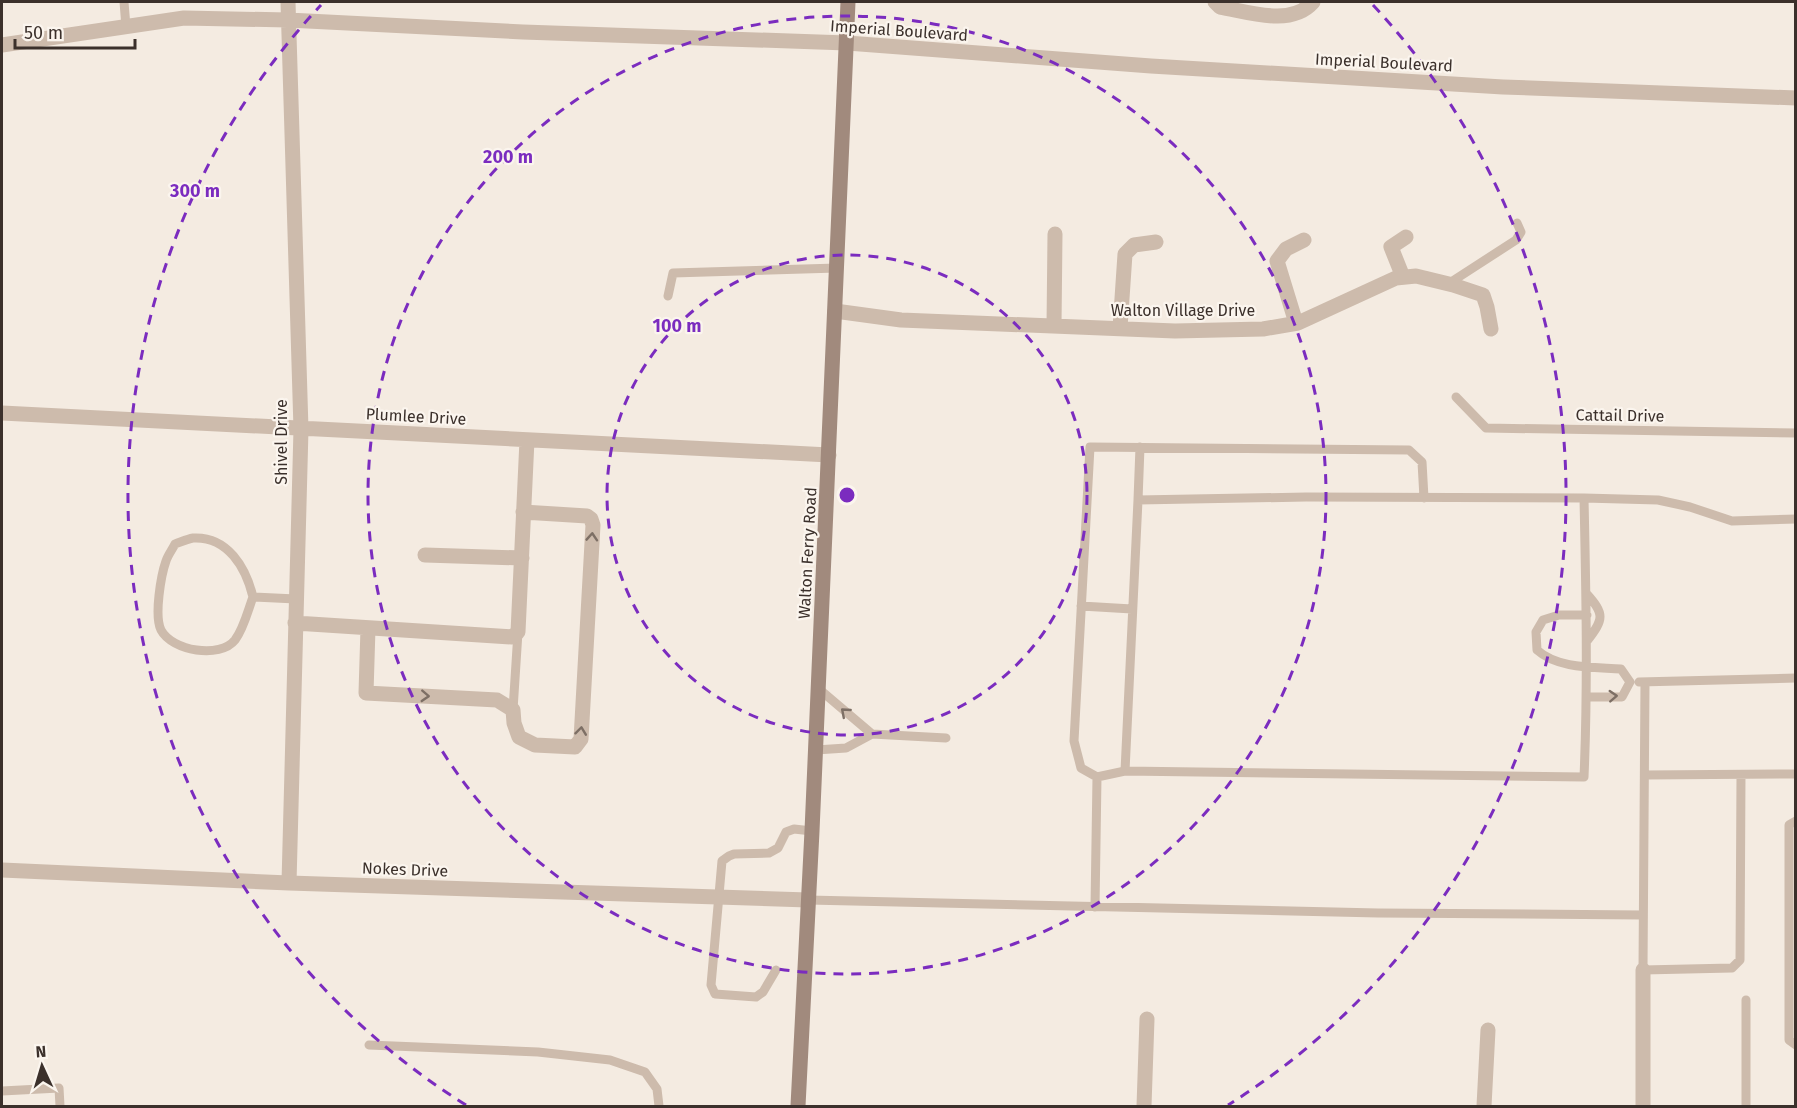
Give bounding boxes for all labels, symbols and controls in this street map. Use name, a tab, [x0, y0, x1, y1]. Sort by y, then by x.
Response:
scale bar	[15, 12, 135, 50]
street label: Imperial Boulevard	[829, 16, 968, 45]
text: 50 m	[24, 22, 63, 44]
street label: Imperial Boulevard	[1315, 49, 1453, 76]
text: 200 m	[483, 146, 533, 168]
text: 300 m	[169, 180, 220, 202]
street label: Walton Village Drive	[1111, 301, 1255, 320]
text: 100 m	[653, 315, 701, 337]
street label: Shivel Drive	[272, 399, 291, 485]
street label: Plumlee Drive	[365, 404, 467, 429]
street label: Cattail Drive	[1576, 405, 1664, 426]
centre of rings	[837, 485, 857, 505]
street label: Walton Ferry Road	[795, 487, 820, 619]
one-way arrow	[586, 532, 599, 541]
one-way arrow	[420, 690, 429, 703]
one-way arrow	[1608, 690, 1617, 703]
one-way arrow	[841, 708, 852, 719]
one-way arrow	[574, 726, 586, 736]
street label: Nokes Drive	[362, 858, 448, 880]
north arrow	[12, 1036, 72, 1096]
text: N	[35, 1042, 47, 1061]

